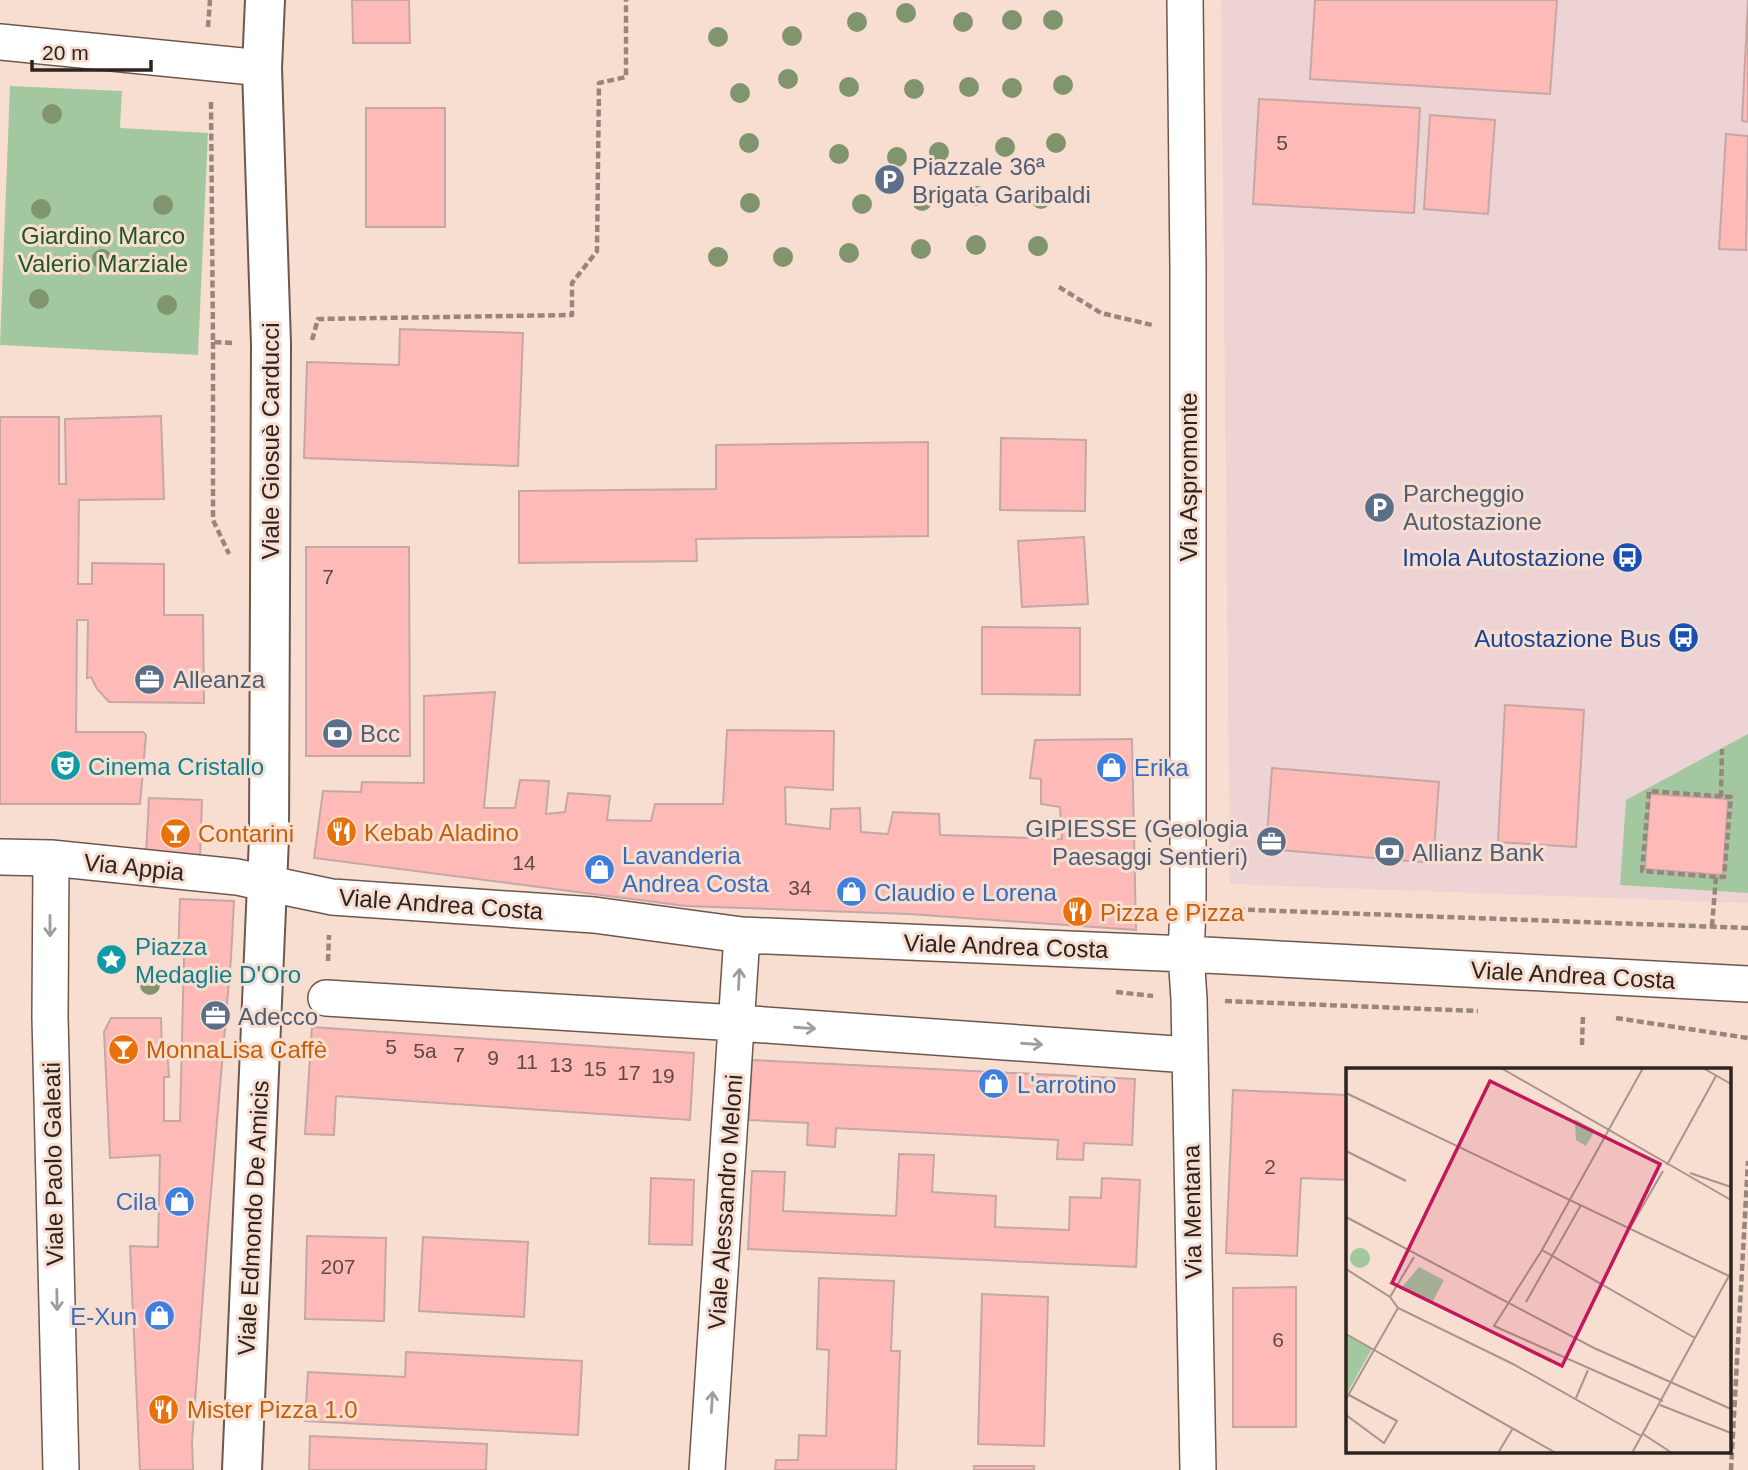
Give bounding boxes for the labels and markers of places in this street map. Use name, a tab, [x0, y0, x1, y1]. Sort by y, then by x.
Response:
place label: Piazzale 36ª Brigata Garibaldi	[912, 153, 1091, 208]
parking icon: Piazzale 36ª Brigata Garibaldi	[872, 163, 906, 197]
place label: Parcheggio Autostazione	[1403, 480, 1542, 535]
parking icon: Parcheggio Autostazione	[1363, 490, 1397, 524]
bus stop icon: Imola Autostazione	[1611, 540, 1645, 574]
place label: Imola Autostazione	[1402, 544, 1605, 571]
bus stop icon: Autostazione Bus	[1667, 621, 1701, 655]
place label: Autostazione Bus	[1474, 625, 1661, 652]
office icon: Alleanza	[133, 662, 167, 696]
place label: Alleanza	[173, 666, 266, 693]
bank icon: Bcc	[320, 716, 354, 750]
place label: Bcc	[360, 720, 400, 747]
theatre icon: Cinema Cristallo	[48, 749, 82, 783]
shop icon: Erika	[1094, 750, 1128, 784]
place label: Cinema Cristallo	[88, 753, 264, 780]
place label: Erika	[1134, 754, 1189, 781]
restaurant icon: Kebab Aladino	[324, 815, 358, 849]
place label: GIPIESSE (Geologia Paesaggi Sentieri)	[1025, 815, 1249, 870]
bar icon: Contarini	[158, 816, 192, 850]
place label: Kebab Aladino	[364, 819, 519, 846]
place label: Contarini	[198, 820, 294, 847]
office icon: GIPIESSE (Geologia Paesaggi Sentieri)	[1254, 825, 1288, 859]
bank icon: Allianz Bank	[1372, 835, 1406, 869]
place label: Allianz Bank	[1412, 839, 1545, 866]
place label: Lavanderia Andrea Costa	[622, 842, 769, 897]
shop icon: Lavanderia Andrea Costa	[582, 852, 616, 886]
shop icon: Claudio e Lorena	[834, 875, 868, 909]
place label: Claudio e Lorena	[874, 879, 1057, 906]
restaurant icon: Pizza e Pizza	[1060, 895, 1094, 929]
place label: Pizza e Pizza	[1100, 899, 1245, 926]
place label: Piazza Medaglie D'Oro	[135, 933, 301, 988]
place icon: Piazza Medaglie D'Oro	[95, 943, 129, 977]
office icon: Adecco	[198, 999, 232, 1033]
place label: Adecco	[238, 1003, 318, 1030]
bar icon: MonnaLisa Caffè	[106, 1032, 140, 1066]
place label: MonnaLisa Caffè	[146, 1036, 327, 1063]
shop icon: L'arrotino	[977, 1067, 1011, 1101]
place label: L'arrotino	[1017, 1071, 1116, 1098]
shop icon: Cila	[163, 1184, 197, 1218]
place label: Cila	[116, 1188, 158, 1215]
shop icon: E-Xun	[143, 1299, 177, 1333]
place label: E-Xun	[70, 1303, 137, 1330]
restaurant icon: Mister Pizza 1.0	[147, 1392, 181, 1426]
place label: Mister Pizza 1.0	[187, 1396, 358, 1423]

